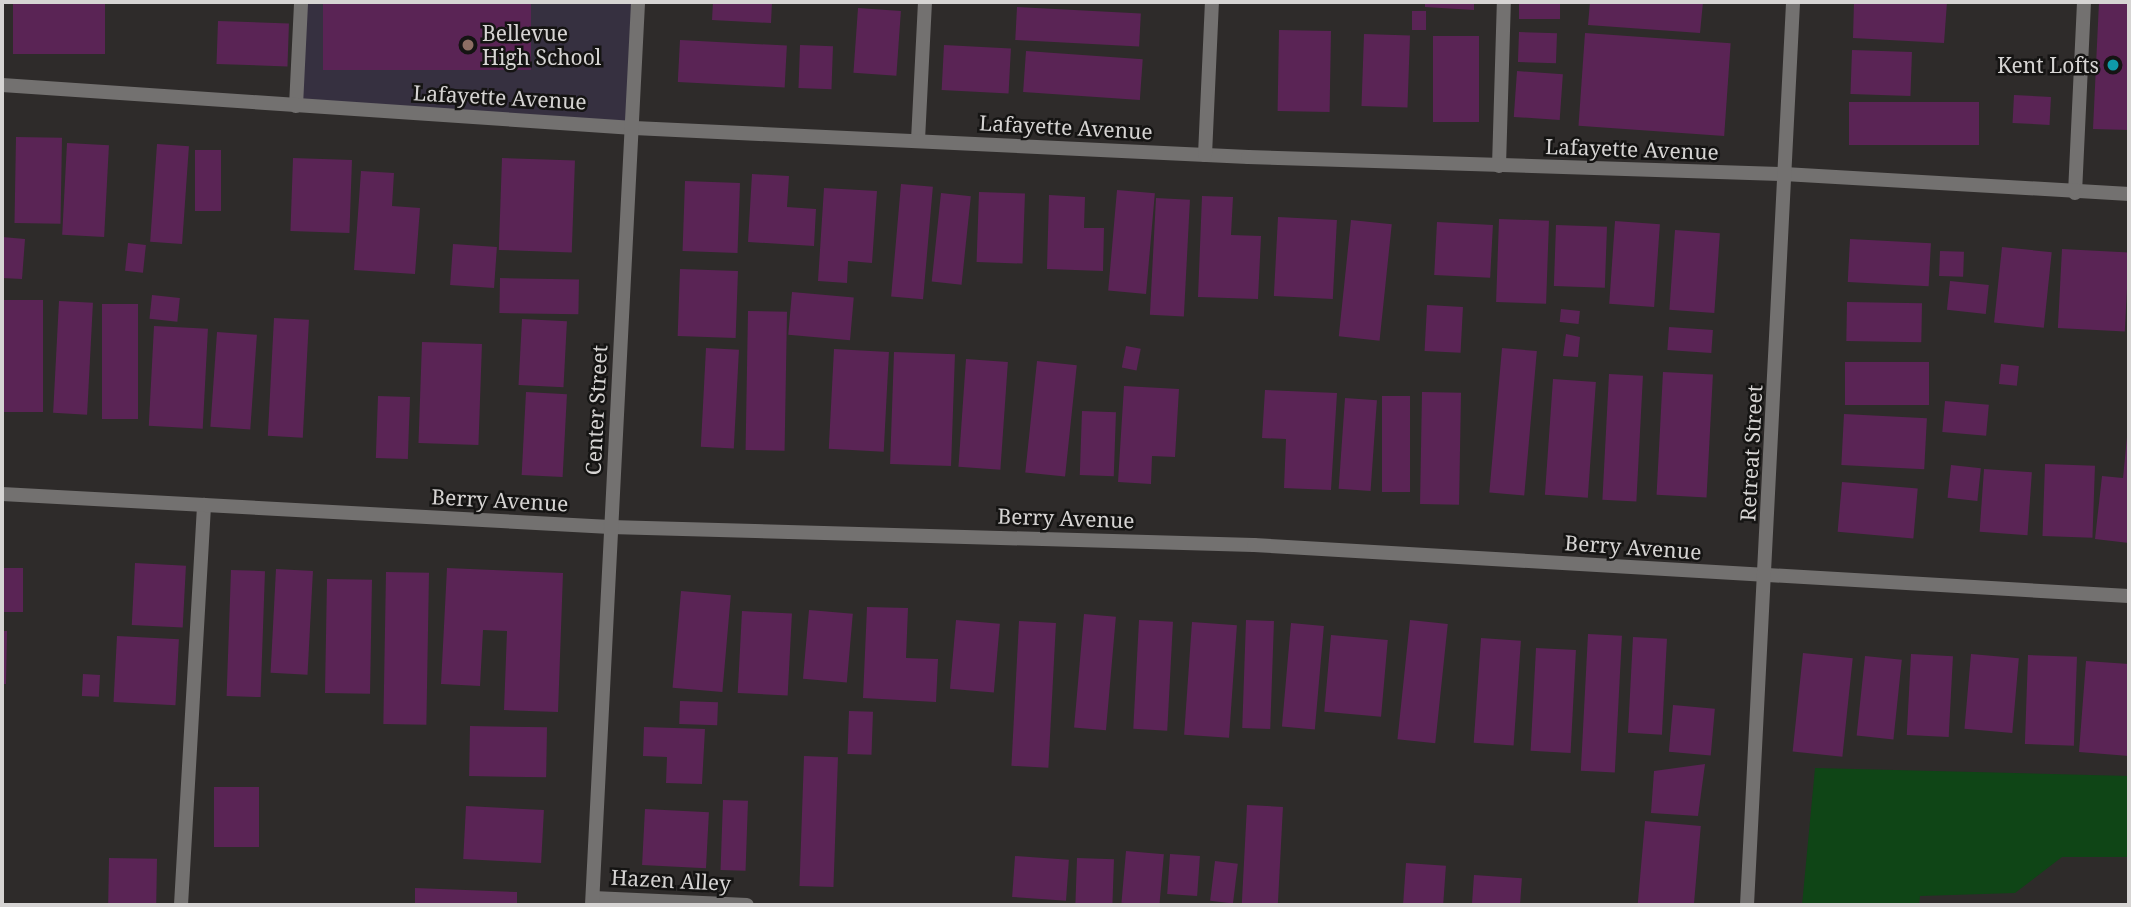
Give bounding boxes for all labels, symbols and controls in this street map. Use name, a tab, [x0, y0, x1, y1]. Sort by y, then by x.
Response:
place label: Bellevue High School	[482, 20, 601, 70]
marker: Bellevue High School	[460, 37, 476, 53]
place label: Kent Lofts	[1997, 52, 2099, 78]
marker: Kent Lofts	[2105, 57, 2121, 73]
street label: Lafayette Avenue	[413, 80, 587, 114]
street label: Lafayette Avenue	[979, 110, 1153, 144]
street label: Lafayette Avenue	[1545, 133, 1719, 165]
street label: Center Street	[580, 344, 612, 476]
street label: Retreat Street	[1735, 384, 1767, 522]
street label: Berry Avenue	[431, 484, 569, 516]
street label: Berry Avenue	[997, 503, 1135, 533]
street label: Berry Avenue	[1564, 530, 1702, 564]
street label: Hazen Alley	[610, 864, 732, 896]

